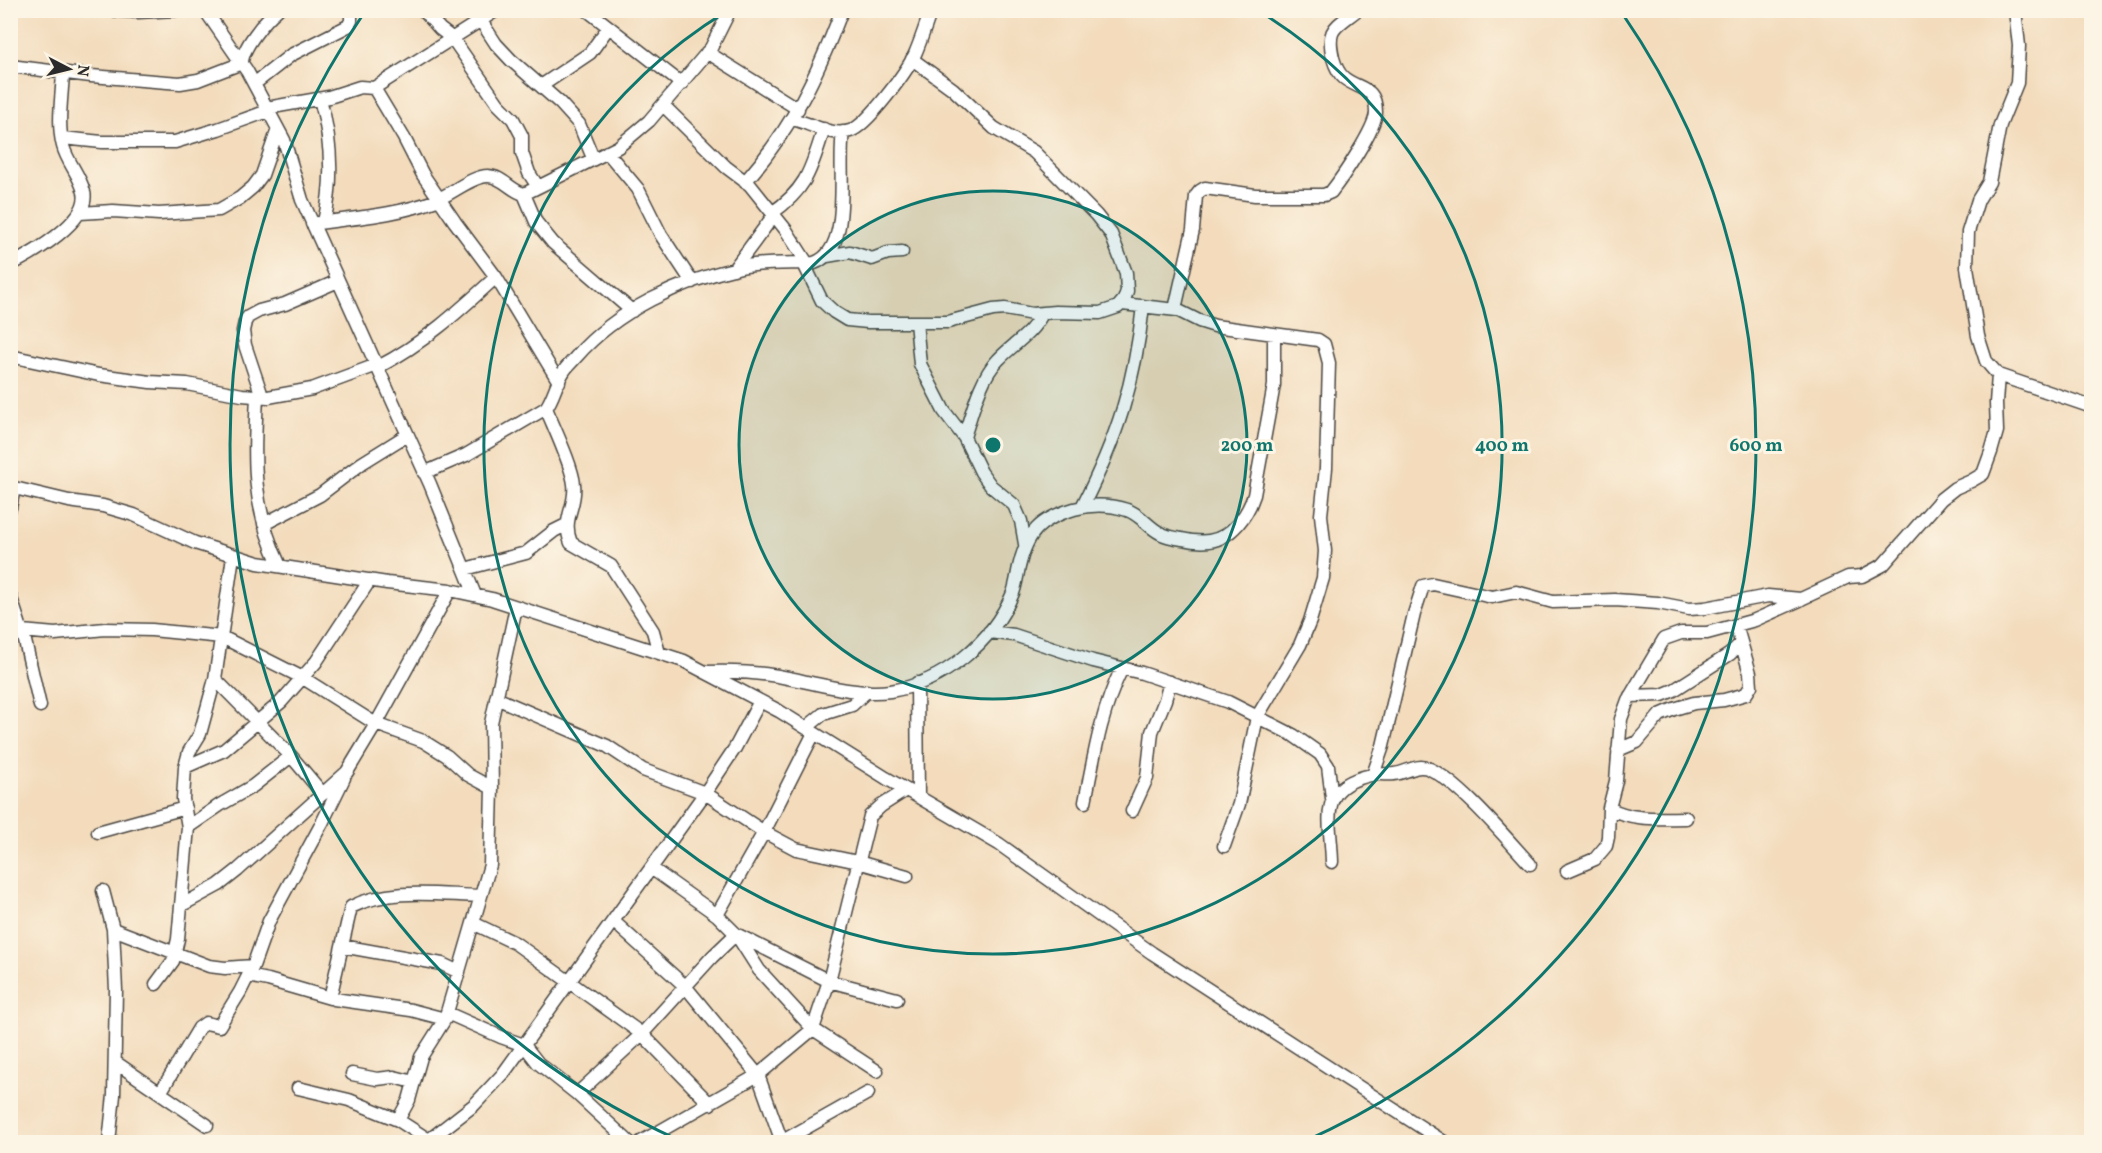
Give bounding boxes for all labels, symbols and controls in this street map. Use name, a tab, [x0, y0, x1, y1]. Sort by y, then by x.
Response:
north arrow	[39, 39, 99, 99]
text: N	[70, 63, 94, 78]
text: 200 m	[1221, 434, 1273, 459]
text: 400 m	[1475, 434, 1529, 459]
text: 600 m	[1729, 434, 1783, 459]
centre of rings	[983, 435, 1003, 455]

